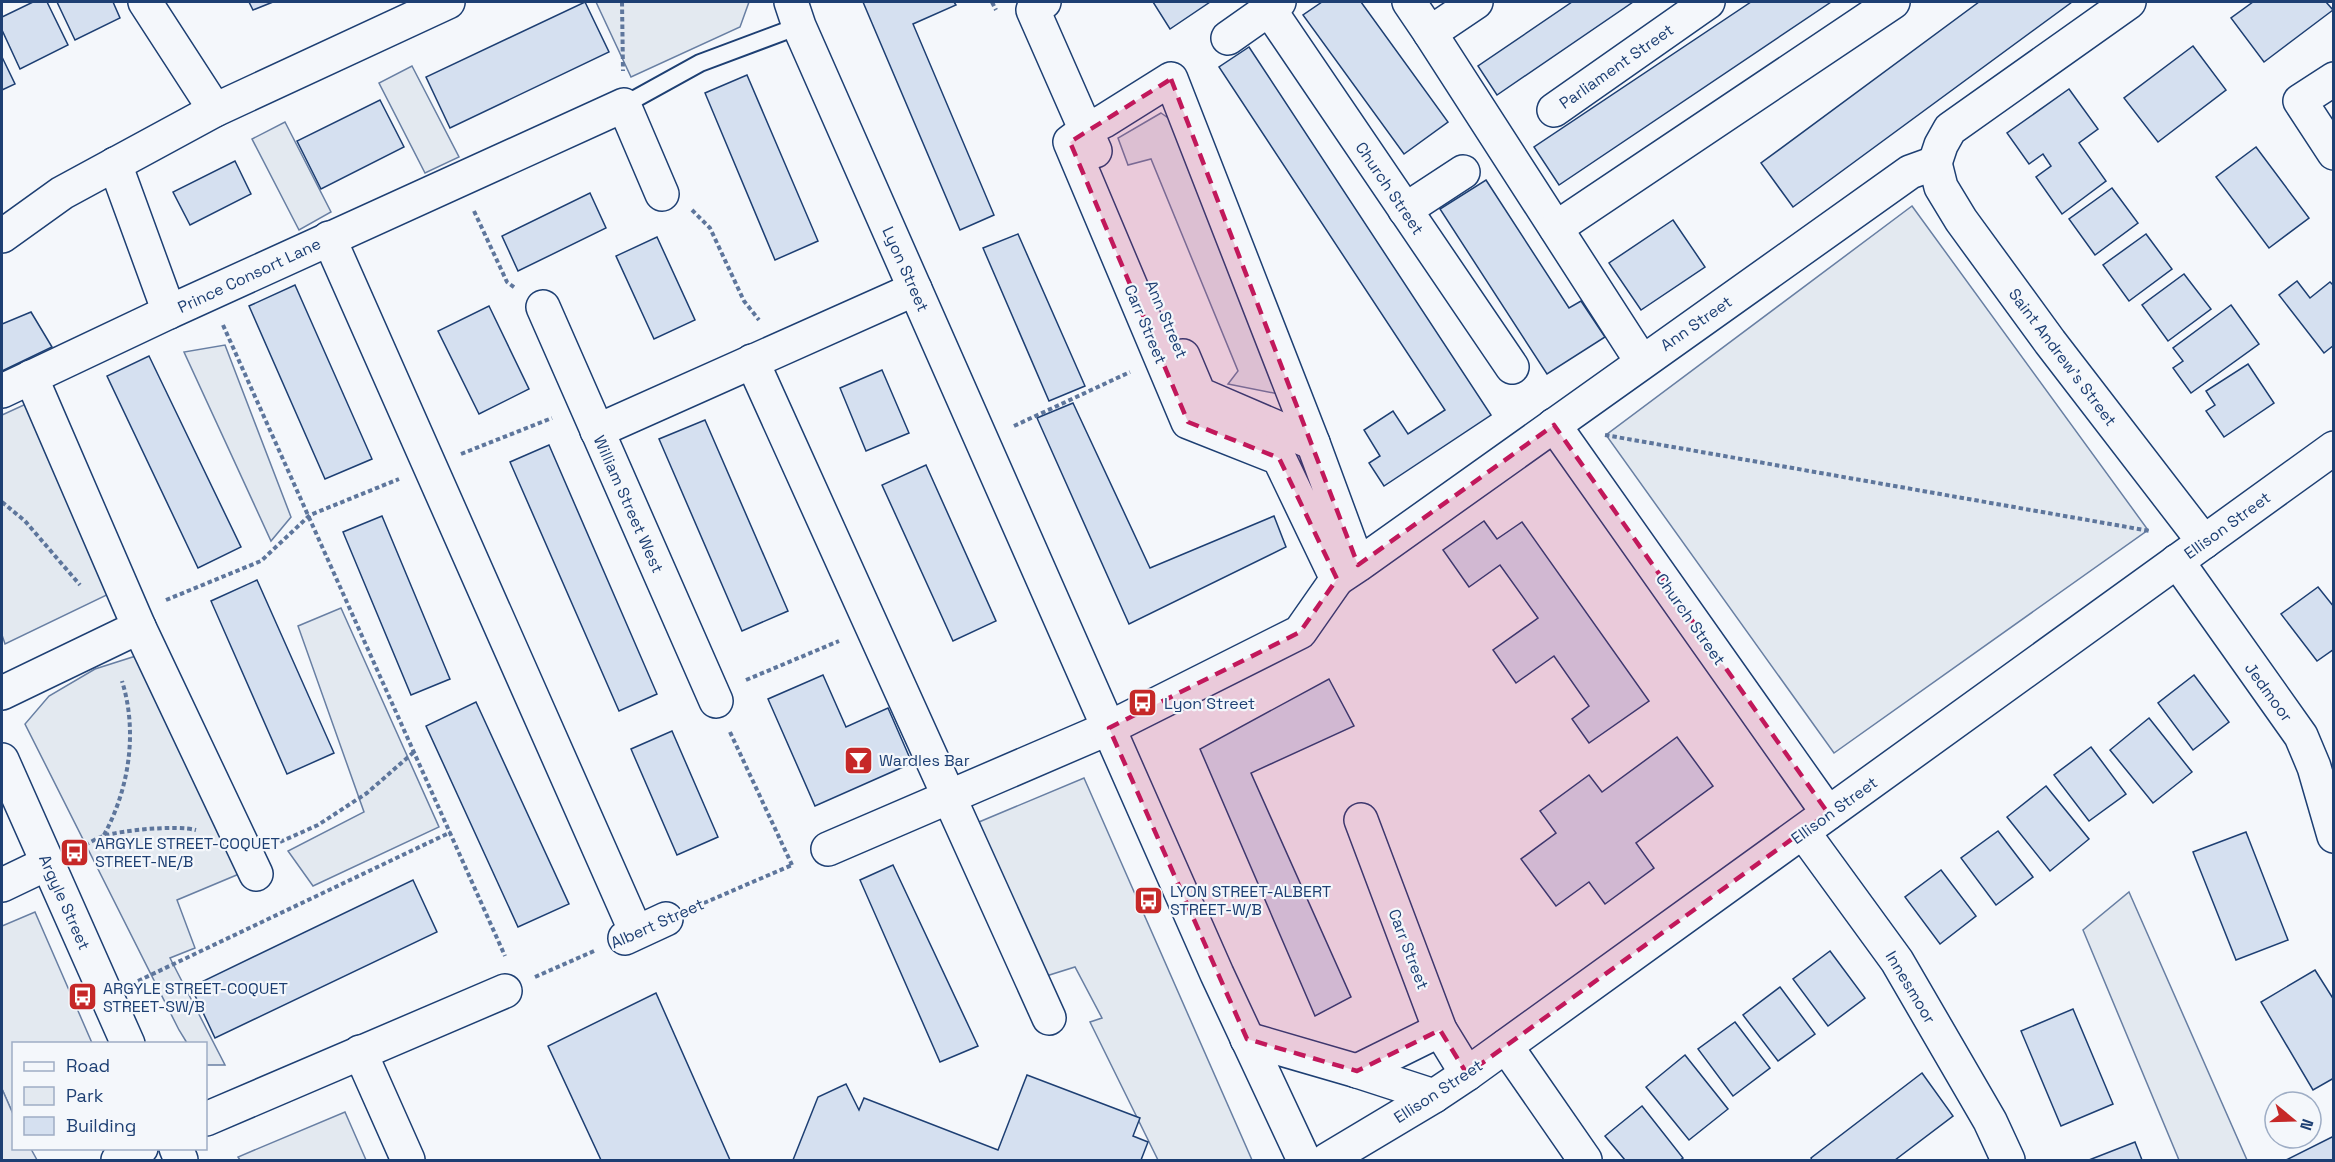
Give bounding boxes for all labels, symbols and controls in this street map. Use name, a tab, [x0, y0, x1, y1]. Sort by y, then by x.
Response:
street label: Parliament Street	[1555, 19, 1678, 114]
street label: Church Street	[1351, 138, 1428, 239]
street label: Lyon Street	[877, 223, 934, 315]
street label: Prince Consort Lane	[174, 233, 324, 318]
street label: Ann Street	[1141, 277, 1192, 361]
street label: Carr Street	[1119, 281, 1172, 367]
street label: Saint Andrew's Street	[2004, 284, 2121, 430]
street label: Ann Street	[1656, 291, 1736, 356]
street label: William Street West	[589, 432, 668, 576]
street label: Ellison Street	[2180, 487, 2275, 564]
street label: Church Street	[1651, 569, 1730, 669]
street label: Jedmoor	[2240, 658, 2297, 726]
bus stop icon: Lyon Street	[1127, 687, 1159, 719]
place label: Lyon Street	[1164, 693, 1255, 714]
bar icon: Wardles Bar	[842, 744, 874, 776]
place label: Wardles Bar	[879, 750, 970, 771]
street label: Ellison Street	[1787, 772, 1882, 849]
place label: ARGYLE STREET-COQUET STREET-NE/B	[95, 833, 280, 872]
bus stop icon: ARGYLE STREET-COQUET STREET-NE/B	[58, 836, 90, 868]
street label: Argyle Street	[34, 851, 95, 953]
place label: LYON STREET-ALBERT STREET-W/B	[1170, 881, 1331, 920]
bus stop icon: LYON STREET-ALBERT STREET-W/B	[1133, 884, 1165, 916]
street label: Albert Street	[607, 893, 707, 953]
street label: Carr Street	[1384, 906, 1433, 992]
street label: Innesmoor	[1881, 947, 1940, 1027]
place label: ARGYLE STREET-COQUET STREET-SW/B	[103, 978, 288, 1017]
bus stop icon: ARGYLE STREET-COQUET STREET-SW/B	[66, 981, 98, 1013]
legend	[12, 1042, 207, 1150]
text: Road	[66, 1054, 110, 1077]
street label: Ellison Street	[1390, 1055, 1487, 1128]
text: Park	[66, 1084, 104, 1107]
north arrow	[2263, 1090, 2323, 1150]
text: Building	[66, 1114, 136, 1137]
text: N	[2295, 1116, 2318, 1133]

